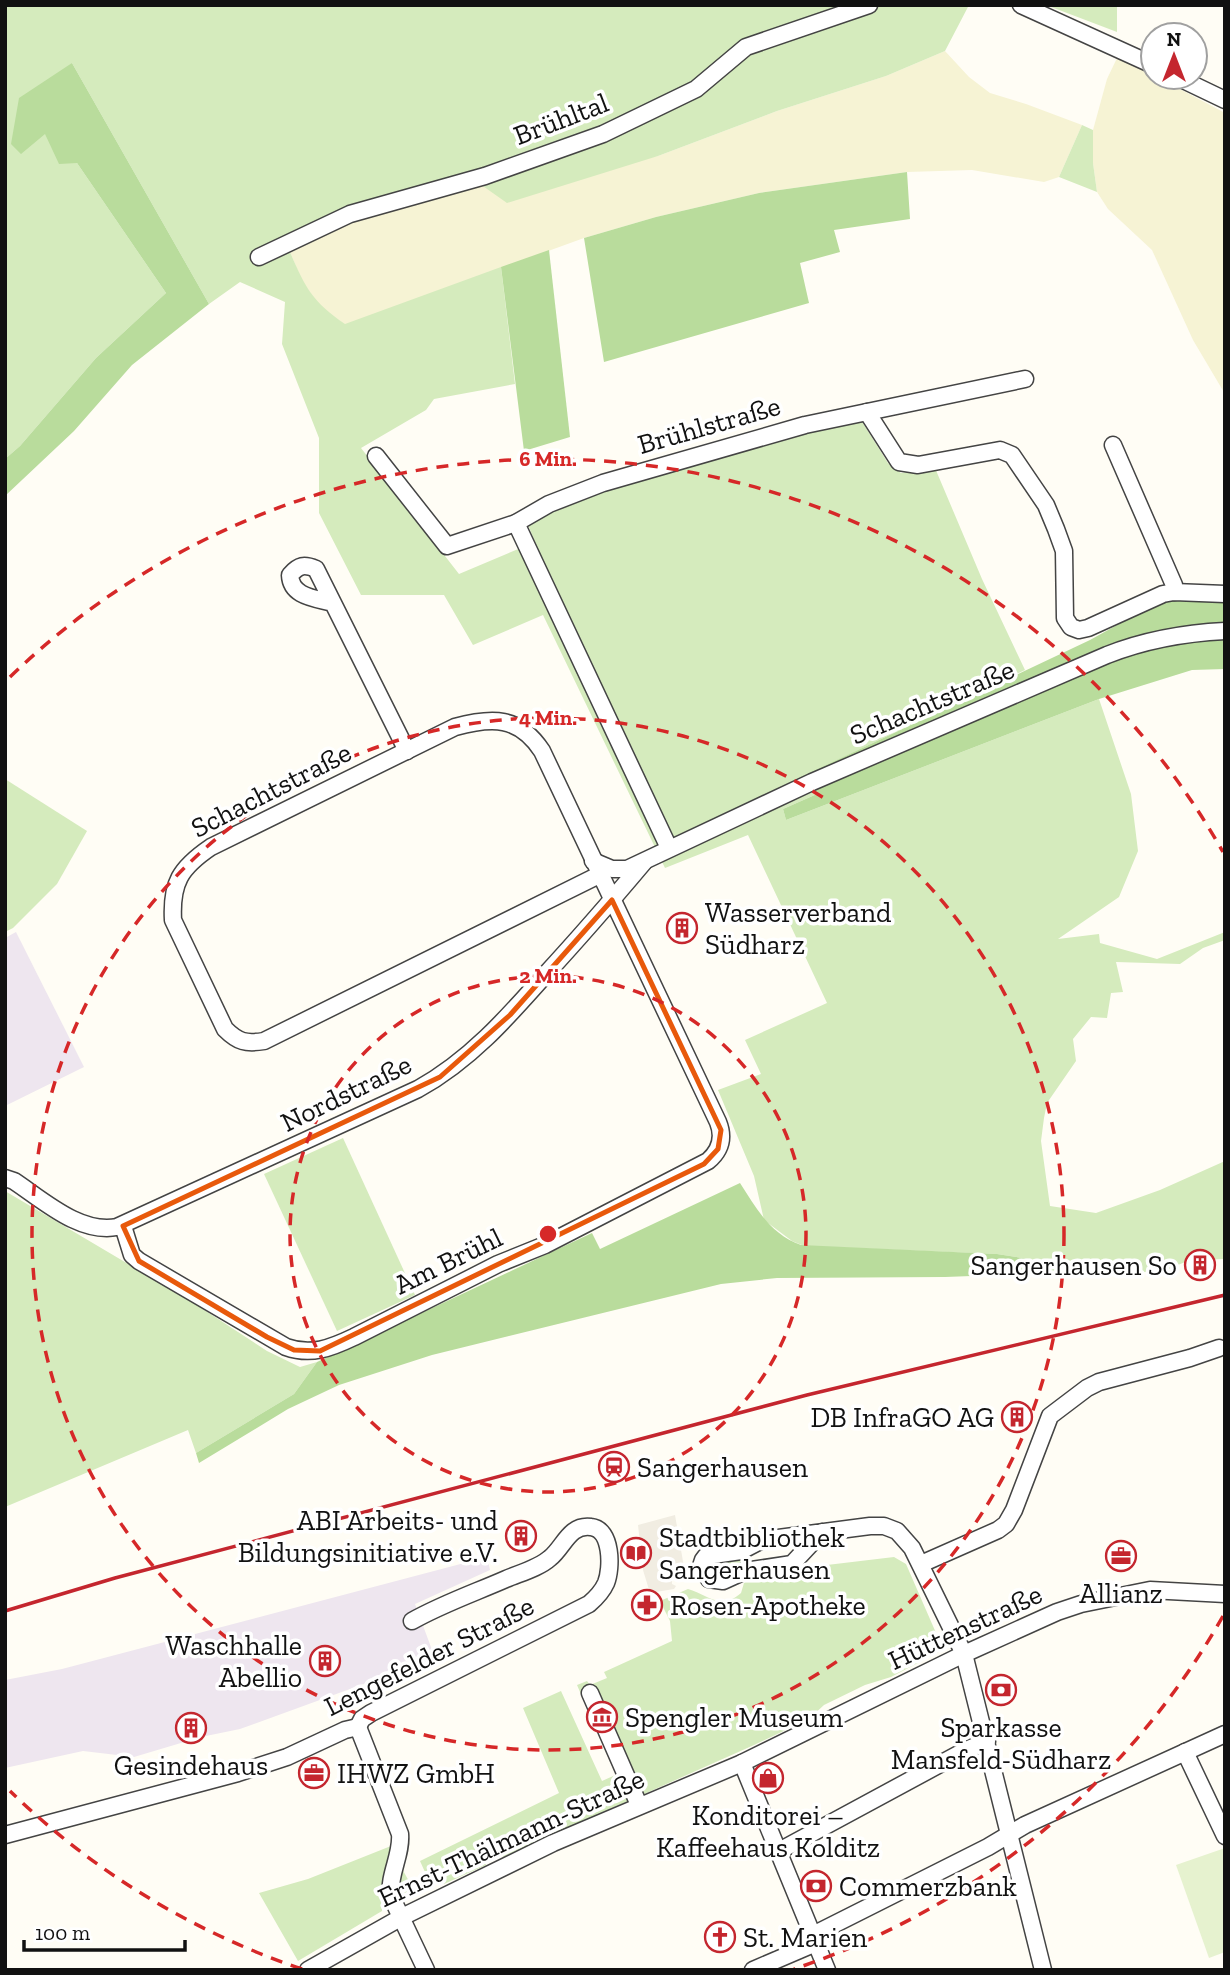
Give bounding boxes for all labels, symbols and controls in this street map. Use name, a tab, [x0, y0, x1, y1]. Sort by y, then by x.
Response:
north arrow	[1139, 21, 1209, 91]
text: N	[1167, 28, 1181, 51]
street label: Brühltal	[509, 86, 613, 152]
street label: Brühlstraße	[634, 389, 784, 461]
text: 6 Min.	[519, 446, 577, 471]
street label: Schachtstraße	[845, 653, 1019, 751]
text: 4 Min.	[519, 705, 577, 730]
street label: Schachtstraße	[185, 735, 357, 845]
place label: Wasserverband Südharz	[705, 896, 891, 961]
building icon: Wasserverband Südharz	[665, 911, 699, 945]
text: 2 Min.	[519, 963, 577, 988]
street label: Nordstraße	[275, 1047, 417, 1139]
street label: Am Brühl	[389, 1221, 507, 1301]
centre of rings	[536, 1222, 560, 1246]
building icon: Sangerhausen So	[1183, 1248, 1217, 1282]
place label: Sangerhausen So	[970, 1249, 1177, 1282]
building icon: DB InfraGO AG	[1000, 1400, 1034, 1434]
place label: DB InfraGO AG	[810, 1401, 994, 1434]
station icon: Sangerhausen	[597, 1450, 631, 1484]
place label: Sangerhausen	[637, 1451, 808, 1484]
place label: ABI Arbeits- und Bildungsinitiative e.V.	[238, 1504, 498, 1569]
building icon: ABI Arbeits- und Bildungsinitiative e.V.	[504, 1519, 538, 1553]
place label: Stadtbibliothek Sangerhausen	[659, 1521, 845, 1586]
library icon: Stadtbibliothek Sangerhausen	[619, 1536, 653, 1570]
office icon: Allianz	[1104, 1539, 1138, 1573]
street label: Hüttenstraße	[883, 1577, 1047, 1677]
place label: Allianz	[1079, 1577, 1163, 1610]
pharmacy icon: Rosen-Apotheke	[630, 1588, 664, 1622]
street label: Lengefelder Straße	[319, 1589, 539, 1723]
place label: Rosen-Apotheke	[670, 1589, 866, 1622]
place label: Waschhalle Abellio	[165, 1629, 302, 1694]
building icon: Waschhalle Abellio	[308, 1644, 342, 1678]
bank icon: Sparkasse Mansfeld-Südharz	[984, 1673, 1018, 1707]
museum icon: Spengler Museum	[585, 1700, 619, 1734]
place label: Spengler Museum	[625, 1701, 843, 1734]
building icon: Gesindehaus	[174, 1711, 208, 1745]
place label: Sparkasse Mansfeld-Südharz	[891, 1711, 1111, 1776]
place label: Gesindehaus	[114, 1749, 268, 1782]
office icon: IHWZ GmbH	[297, 1756, 331, 1790]
place label: IHWZ GmbH	[337, 1757, 495, 1790]
shop icon: Konditorei – Kaffeehaus Kolditz	[751, 1761, 785, 1795]
street label: Ernst-Thälmann-Straße	[373, 1762, 649, 1914]
place label: Konditorei – Kaffeehaus Kolditz	[656, 1799, 880, 1864]
bank icon: Commerzbank	[799, 1869, 833, 1903]
place label: Commerzbank	[839, 1870, 1017, 1903]
scale bar	[24, 1909, 186, 1953]
text: 100 m	[35, 1920, 90, 1945]
church icon: St. Marien	[703, 1920, 737, 1954]
place label: St. Marien	[743, 1921, 867, 1954]

